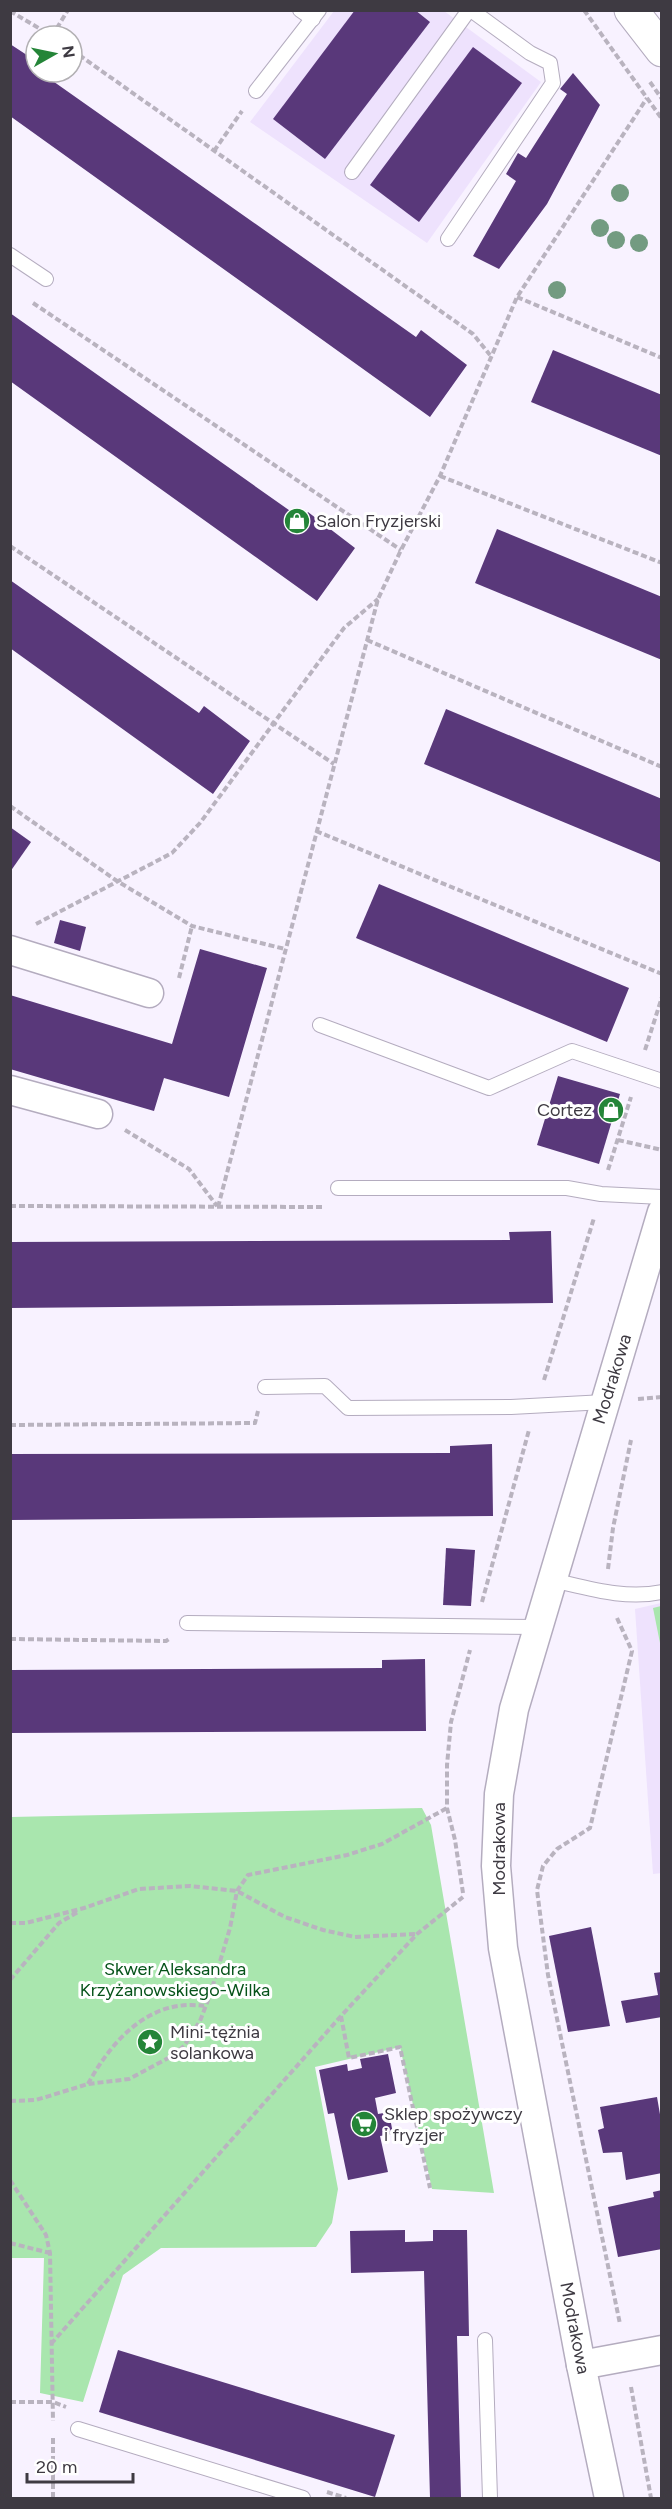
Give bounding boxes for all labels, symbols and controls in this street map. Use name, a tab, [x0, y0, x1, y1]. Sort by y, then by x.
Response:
north arrow	[24, 24, 84, 84]
text: N	[58, 44, 79, 59]
shop icon: Salon Fryzjerski	[282, 506, 312, 536]
place label: Salon Fryzjerski	[316, 510, 441, 532]
shop icon: Cortez	[596, 1095, 626, 1125]
place label: Cortez	[537, 1099, 592, 1121]
street label: Modrakowa	[588, 1331, 636, 1427]
street label: Modrakowa	[488, 1802, 510, 1896]
park label: Skwer Aleksandra Krzyżanowskiego-Wilka	[80, 1958, 270, 2001]
place label: Mini-tężnia solankowa	[170, 2021, 260, 2064]
place icon: Mini-tężnia solankowa	[135, 2027, 165, 2057]
place label: Sklep spożywczy i fryzjer	[384, 2103, 523, 2146]
supermarket icon: Sklep spożywczy i fryzjer	[349, 2109, 379, 2139]
street label: Modrakowa	[555, 2280, 595, 2376]
scale bar	[27, 2446, 134, 2484]
text: 20 m	[36, 2456, 77, 2478]

